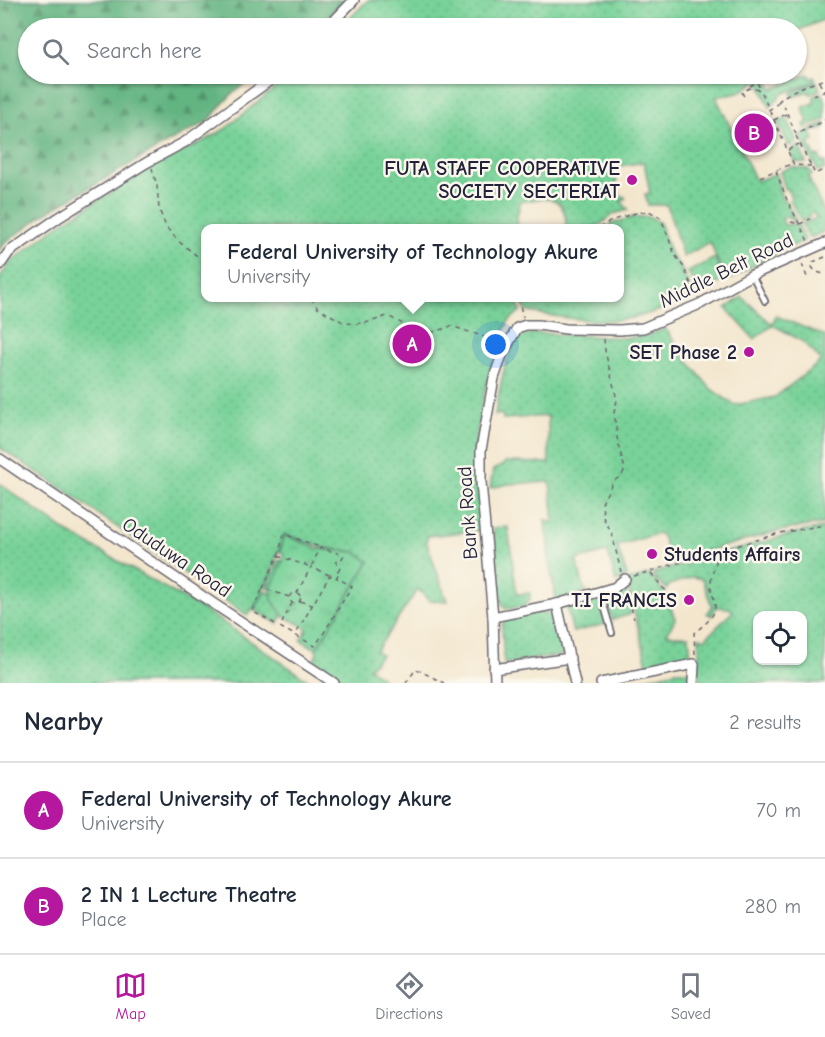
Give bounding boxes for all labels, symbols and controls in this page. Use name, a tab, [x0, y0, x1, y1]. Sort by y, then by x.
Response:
search box	[18, 18, 807, 84]
icon: search	[39, 35, 72, 68]
text: Search here	[87, 38, 202, 64]
pin: B	[734, 110, 774, 156]
place label: FUTA STAFF COOPERATIVE SOCIETY SECTERIAT	[384, 157, 621, 203]
marker: FUTA STAFF COOPERATIVE SOCIETY SECTERIAT	[625, 173, 639, 187]
popup	[201, 224, 624, 302]
street label: Middle Belt Road	[656, 228, 797, 313]
text: Federal University of Technology Akure	[227, 239, 598, 265]
text: University	[227, 265, 310, 288]
pin: A	[392, 322, 432, 366]
your location	[481, 330, 510, 359]
place label: SET Phase 2	[629, 341, 737, 364]
marker: SET Phase 2	[742, 345, 756, 359]
street label: Bank Road	[453, 466, 482, 560]
street label: Oduduwa Road	[118, 513, 235, 602]
place label: Students Affairs	[664, 543, 800, 566]
marker: Students Affairs	[645, 547, 659, 561]
place label: T.I FRANCIS	[571, 589, 677, 612]
marker: T.I FRANCIS	[682, 593, 696, 607]
map controls	[753, 611, 807, 665]
button: locate	[753, 611, 807, 665]
text: Nearby	[24, 707, 103, 737]
text: 2 results	[729, 711, 801, 734]
text: Federal University of Technology Akure	[81, 786, 452, 812]
text: A	[38, 799, 49, 822]
text: 70 m	[756, 799, 801, 822]
text: University	[81, 812, 164, 835]
text: 2 IN 1 Lecture Theatre	[81, 882, 297, 908]
text: B	[37, 895, 50, 918]
text: 280 m	[745, 895, 801, 918]
text: Place	[81, 908, 127, 931]
tab: Map	[114, 969, 147, 1023]
tab: Directions	[375, 969, 443, 1023]
tab: Saved	[671, 969, 711, 1023]

